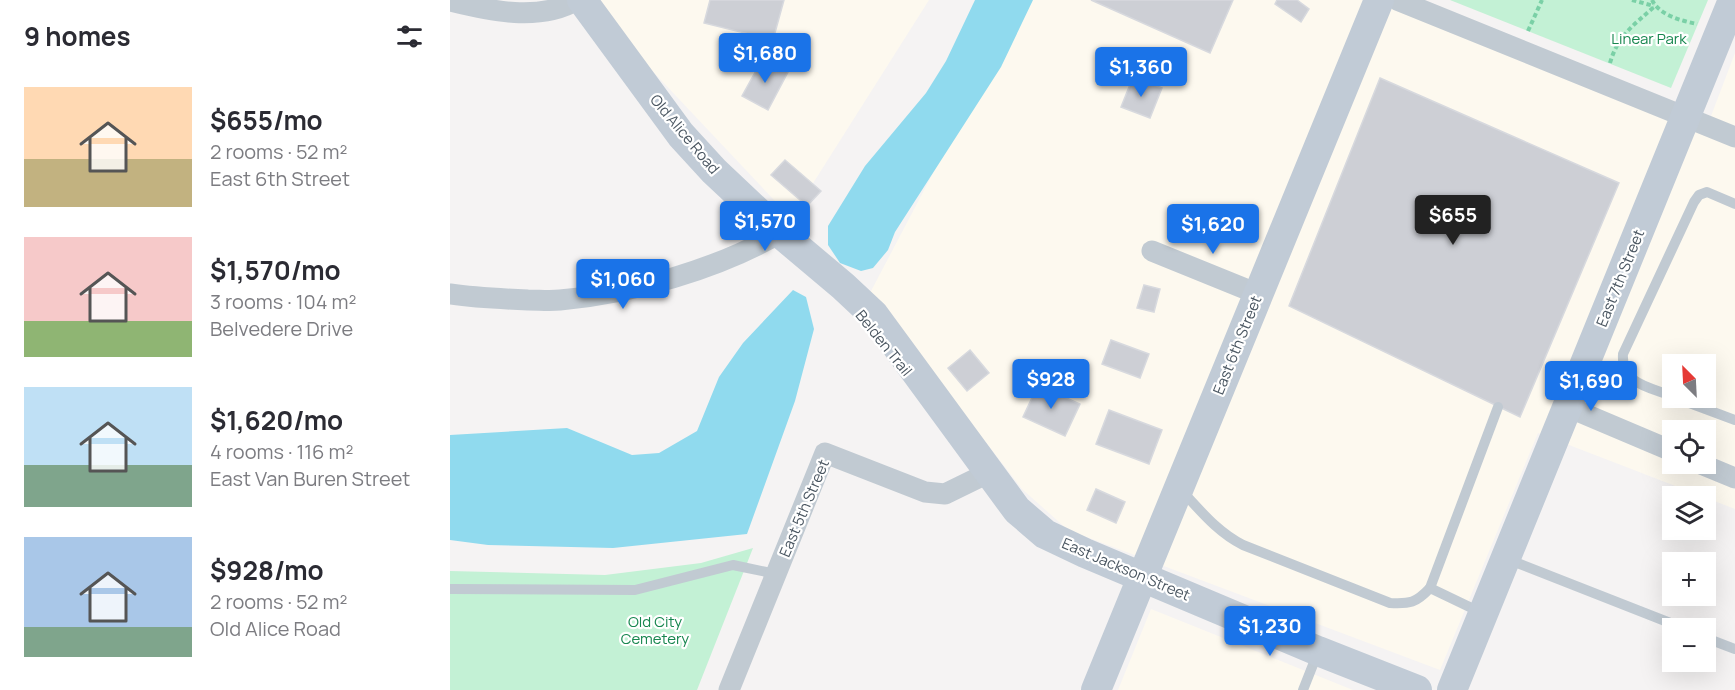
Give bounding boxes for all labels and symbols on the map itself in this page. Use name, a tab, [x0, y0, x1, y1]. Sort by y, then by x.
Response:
park label: Linear Park	[1611, 28, 1687, 49]
pin: $1,680	[716, 33, 814, 84]
pin: $1,360	[1092, 47, 1190, 98]
street label: Old Alice Road	[645, 90, 725, 178]
pin: $655	[1417, 195, 1489, 246]
pin: $1,570	[716, 201, 814, 252]
pin: $1,620	[1164, 204, 1262, 255]
street label: East 7th Street	[1591, 226, 1649, 330]
pin: $1,060	[574, 259, 672, 310]
street label: East 6th Street	[1208, 292, 1266, 398]
street label: Belden Trail	[851, 306, 917, 380]
north arrow	[1662, 354, 1716, 408]
pin: $928	[1015, 359, 1087, 410]
pin: $1,690	[1542, 361, 1640, 412]
street label: East 5th Street	[774, 456, 834, 560]
street label: East Jackson Street	[1059, 532, 1193, 606]
pin: $1,230	[1221, 606, 1319, 657]
park label: Old City Cemetery	[621, 611, 689, 649]

